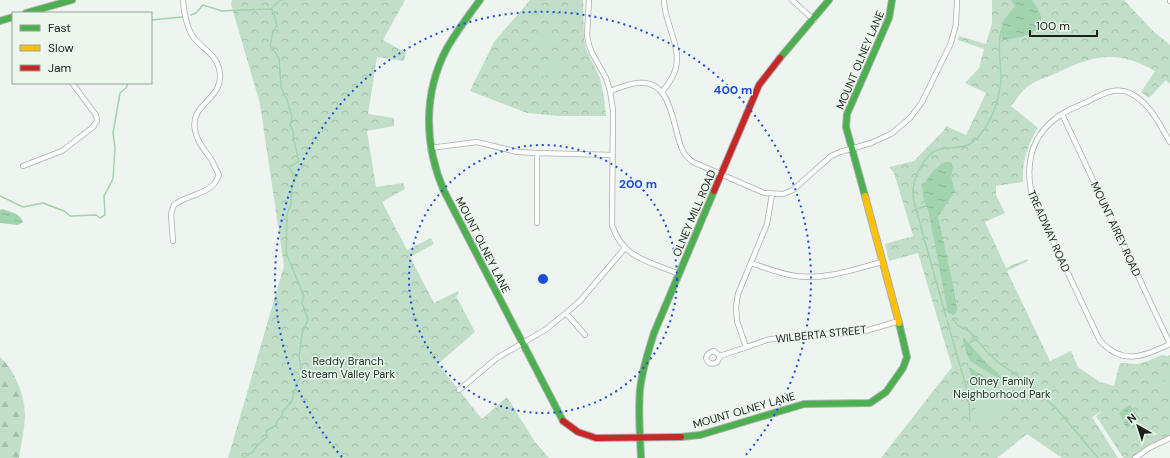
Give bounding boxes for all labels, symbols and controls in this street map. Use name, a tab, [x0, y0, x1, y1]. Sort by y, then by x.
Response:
street label: MOUNT OLNEY LANE	[833, 8, 887, 112]
legend	[12, 12, 152, 84]
scale bar	[1030, 12, 1097, 38]
text: 100 m	[1036, 18, 1070, 34]
text: Fast	[48, 20, 71, 36]
text: Slow	[48, 40, 74, 56]
text: Jam	[48, 60, 71, 76]
text: 400 m	[714, 82, 752, 98]
street label: OLNEY MILL ROAD	[669, 167, 719, 259]
text: 200 m	[619, 176, 657, 192]
street label: MOUNT AIREY ROAD	[1088, 179, 1144, 279]
street label: TREADWAY ROAD	[1025, 188, 1074, 275]
street label: MOUNT OLNEY LANE	[453, 195, 513, 295]
centre of rings	[536, 272, 550, 286]
street label: WILBERTA STREET	[775, 322, 867, 346]
park label: Reddy Branch Stream Valley Park	[301, 354, 395, 381]
park label: Olney Family Neighborhood Park	[953, 374, 1051, 401]
street label: MOUNT OLNEY LANE	[691, 389, 797, 431]
north arrow	[1118, 406, 1158, 446]
text: N	[1124, 410, 1139, 426]

